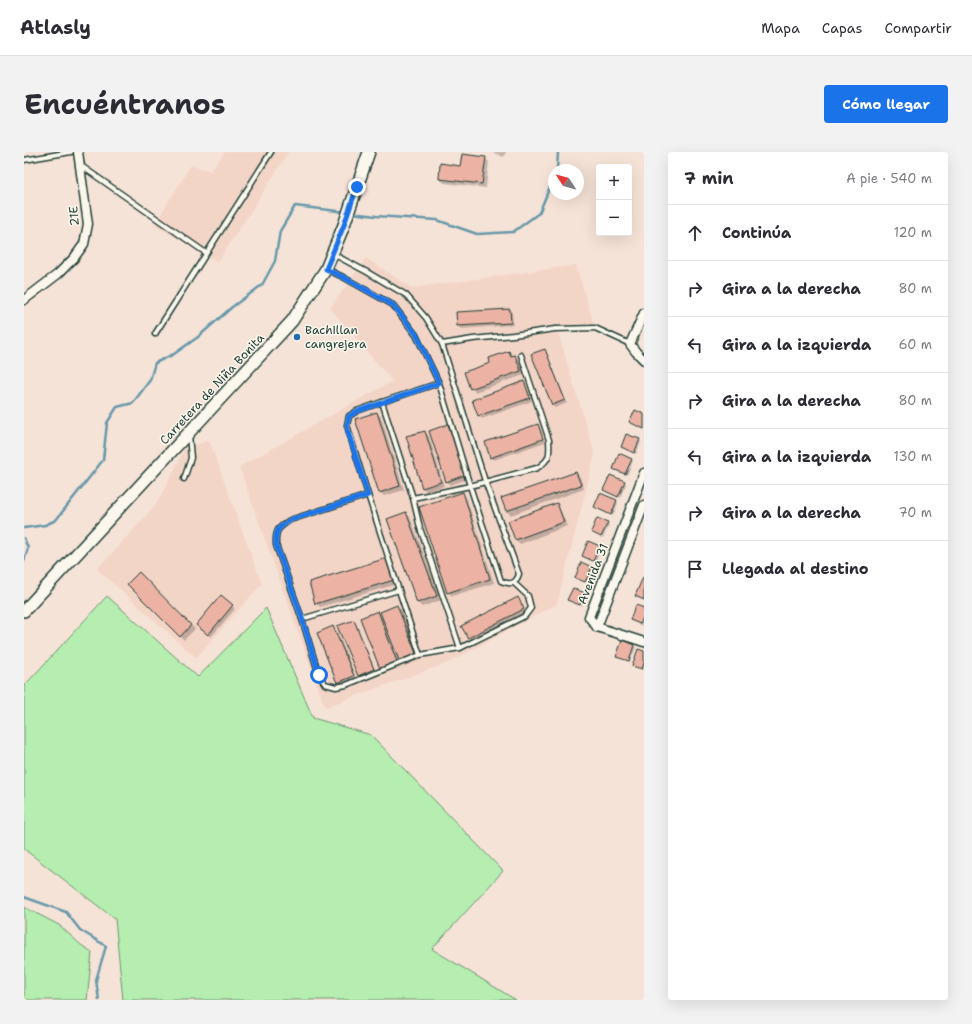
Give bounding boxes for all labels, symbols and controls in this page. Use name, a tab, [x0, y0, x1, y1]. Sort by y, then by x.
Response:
text: Atlasly	[20, 15, 91, 40]
text: Mapa	[761, 19, 800, 37]
text: Capas	[822, 19, 863, 37]
text: Compartir	[885, 19, 952, 37]
text: Encuéntranos	[24, 85, 226, 123]
button: Cómo llegar	[824, 85, 948, 123]
north arrow	[548, 164, 584, 200]
map controls	[596, 164, 632, 236]
button: +	[596, 164, 632, 200]
text: 7 min	[684, 167, 734, 189]
text: A pie · 540 m	[846, 170, 932, 187]
route end	[348, 178, 366, 196]
button: −	[596, 200, 632, 236]
street label: 21E	[65, 205, 83, 227]
icon: ahead	[684, 222, 706, 244]
text: Continúa	[722, 223, 791, 243]
text: 120 m	[894, 224, 932, 241]
icon: right	[684, 278, 706, 300]
text: Gira a la derecha	[722, 279, 861, 299]
text: 80 m	[898, 280, 932, 297]
place label: Bachillan cangrejera	[305, 322, 367, 352]
street label: Carretera de Niña Bonita	[156, 330, 268, 448]
marker: Bachillan cangrejera	[292, 332, 302, 342]
icon: left	[684, 334, 706, 356]
text: Gira a la izquierda	[722, 335, 871, 355]
text: 60 m	[899, 336, 932, 353]
icon: right	[684, 390, 706, 412]
text: Gira a la derecha	[722, 391, 861, 411]
text: 80 m	[898, 392, 932, 409]
icon: left	[684, 446, 706, 468]
text: Gira a la izquierda	[722, 447, 871, 467]
text: 130 m	[894, 448, 932, 465]
icon: right	[684, 502, 706, 524]
text: Gira a la derecha	[722, 503, 861, 523]
text: 70 m	[898, 504, 932, 521]
street label: Avenida 31	[574, 541, 612, 607]
icon: arrive	[684, 558, 706, 580]
text: Llegada al destino	[722, 559, 869, 579]
route start	[310, 666, 328, 684]

